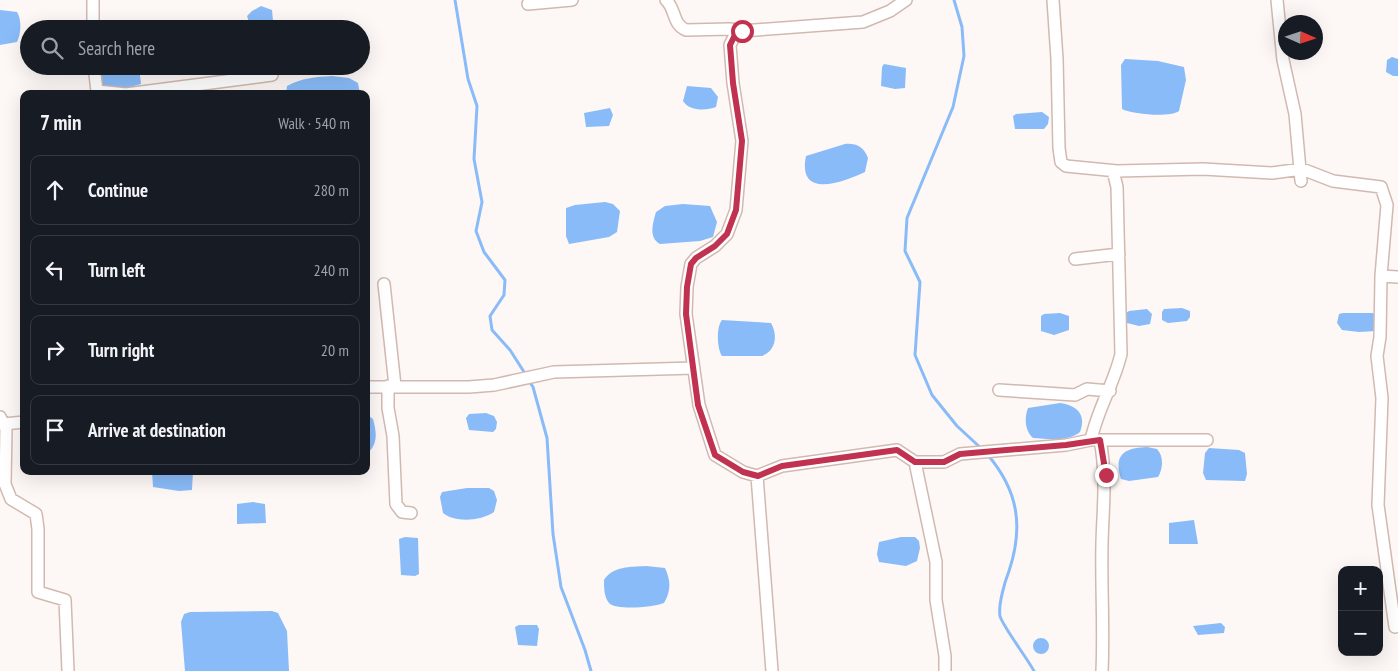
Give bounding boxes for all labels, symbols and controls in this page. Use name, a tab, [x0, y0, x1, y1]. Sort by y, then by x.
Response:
north arrow	[1278, 15, 1323, 60]
search box	[20, 20, 370, 75]
route start	[731, 20, 754, 43]
icon: search	[38, 34, 66, 62]
text: Search here	[78, 36, 155, 60]
text: 7 min	[40, 109, 82, 136]
text: Walk · 540 m	[278, 113, 350, 133]
icon: ahead	[41, 176, 69, 204]
text: Continue	[88, 178, 148, 202]
text: 280 m	[314, 180, 349, 200]
icon: left	[41, 256, 69, 284]
text: Turn left	[88, 258, 145, 282]
text: 240 m	[314, 260, 349, 280]
icon: right	[41, 336, 69, 364]
text: Turn right	[88, 338, 154, 362]
text: 20 m	[321, 340, 349, 360]
icon: arrive	[41, 416, 69, 444]
text: Arrive at destination	[88, 418, 226, 442]
route end	[1095, 464, 1118, 487]
map controls	[1338, 566, 1383, 656]
button: +	[1338, 566, 1383, 611]
button: −	[1338, 611, 1383, 656]

